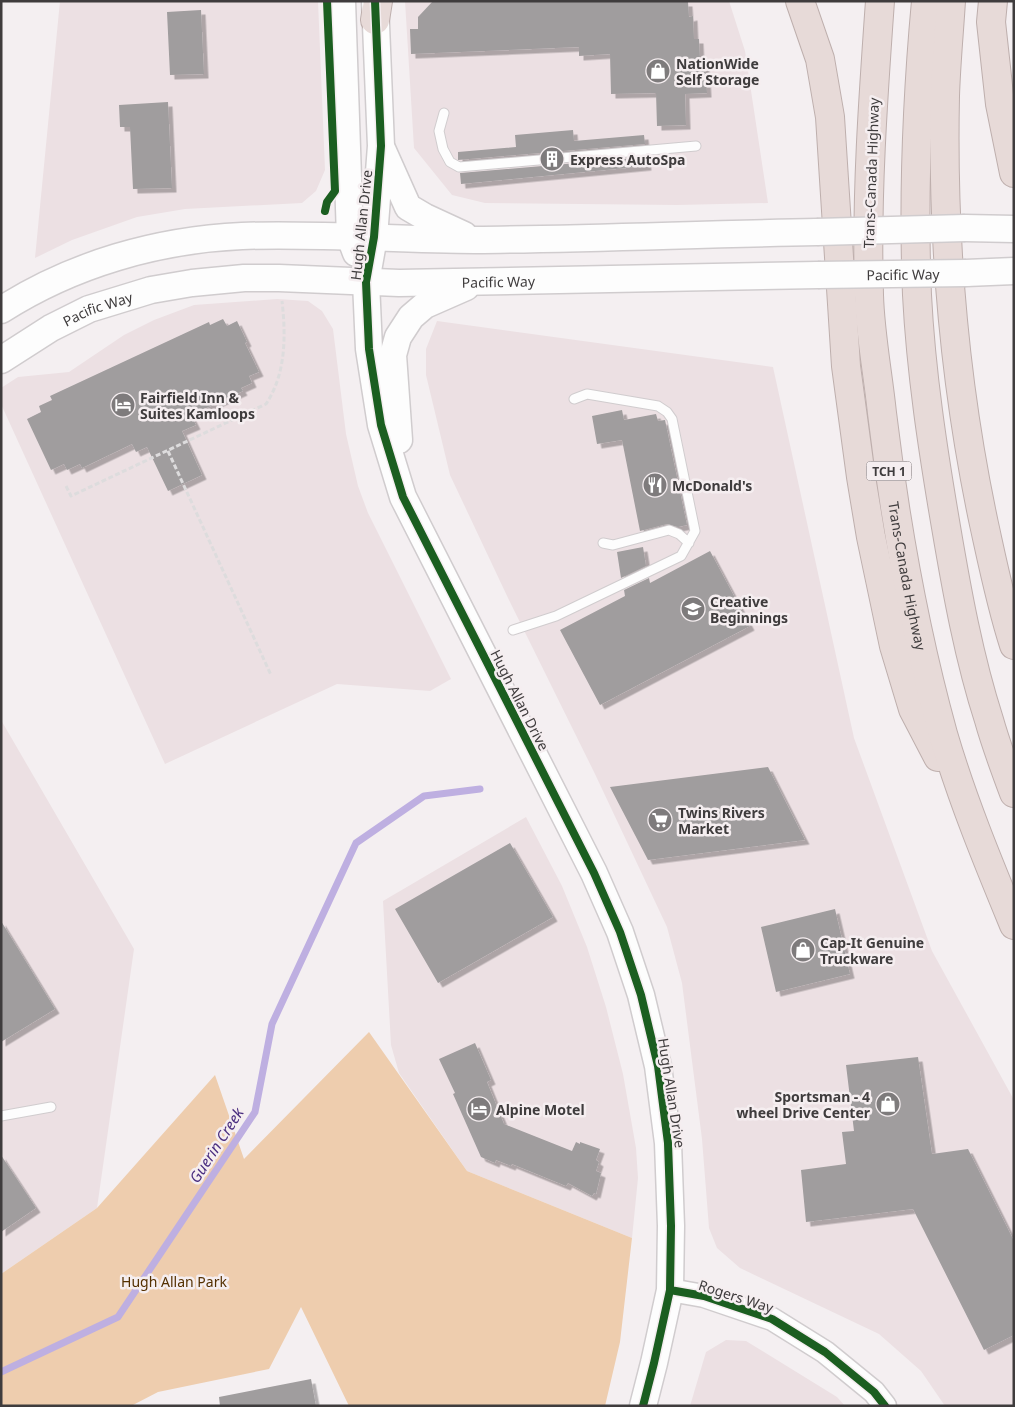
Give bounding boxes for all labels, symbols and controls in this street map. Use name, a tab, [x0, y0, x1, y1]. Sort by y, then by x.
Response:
place label: NationWide Self Storage	[676, 54, 759, 89]
shop icon: NationWide Self Storage	[645, 58, 671, 84]
street label: Trans-Canada Highway	[859, 96, 883, 249]
building icon: Express AutoSpa	[539, 146, 565, 172]
place label: Express AutoSpa	[570, 150, 685, 169]
street label: Hugh Allan Drive	[346, 169, 376, 281]
street label: Pacific Way	[866, 264, 941, 284]
street label: Pacific Way	[462, 271, 536, 291]
street label: Pacific Way	[59, 287, 135, 330]
place label: Fairfield Inn & Suites Kamloops	[140, 388, 255, 423]
hotel icon: Fairfield Inn & Suites Kamloops	[110, 392, 136, 418]
road number: TCH 1	[866, 462, 912, 481]
restaurant icon: McDonald's	[642, 472, 668, 498]
place label: McDonald's	[672, 476, 752, 495]
street label: Trans-Canada Highway	[885, 500, 931, 653]
place label: Creative Beginnings	[710, 592, 788, 627]
school or university icon: Creative Beginnings	[680, 596, 706, 622]
street label: Hugh Allan Drive	[486, 646, 554, 754]
place label: Twins Rivers Market	[678, 803, 765, 838]
supermarket icon: Twins Rivers Market	[647, 807, 673, 833]
place label: Cap-It Genuine Truckware	[820, 933, 924, 968]
shop icon: Cap-It Genuine Truckware	[790, 937, 816, 963]
street label: Hugh Allan Drive	[654, 1037, 690, 1149]
place label: Sportsman - 4 wheel Drive Center	[737, 1087, 871, 1122]
shop icon: Sportsman - 4 wheel Drive Center	[875, 1091, 901, 1117]
hotel icon: Alpine Motel	[466, 1096, 492, 1122]
place label: Alpine Motel	[496, 1100, 585, 1119]
water label: Guerin Creek	[184, 1103, 248, 1186]
park label: Hugh Allan Park	[121, 1272, 227, 1291]
street label: Rogers Way	[696, 1275, 777, 1317]

